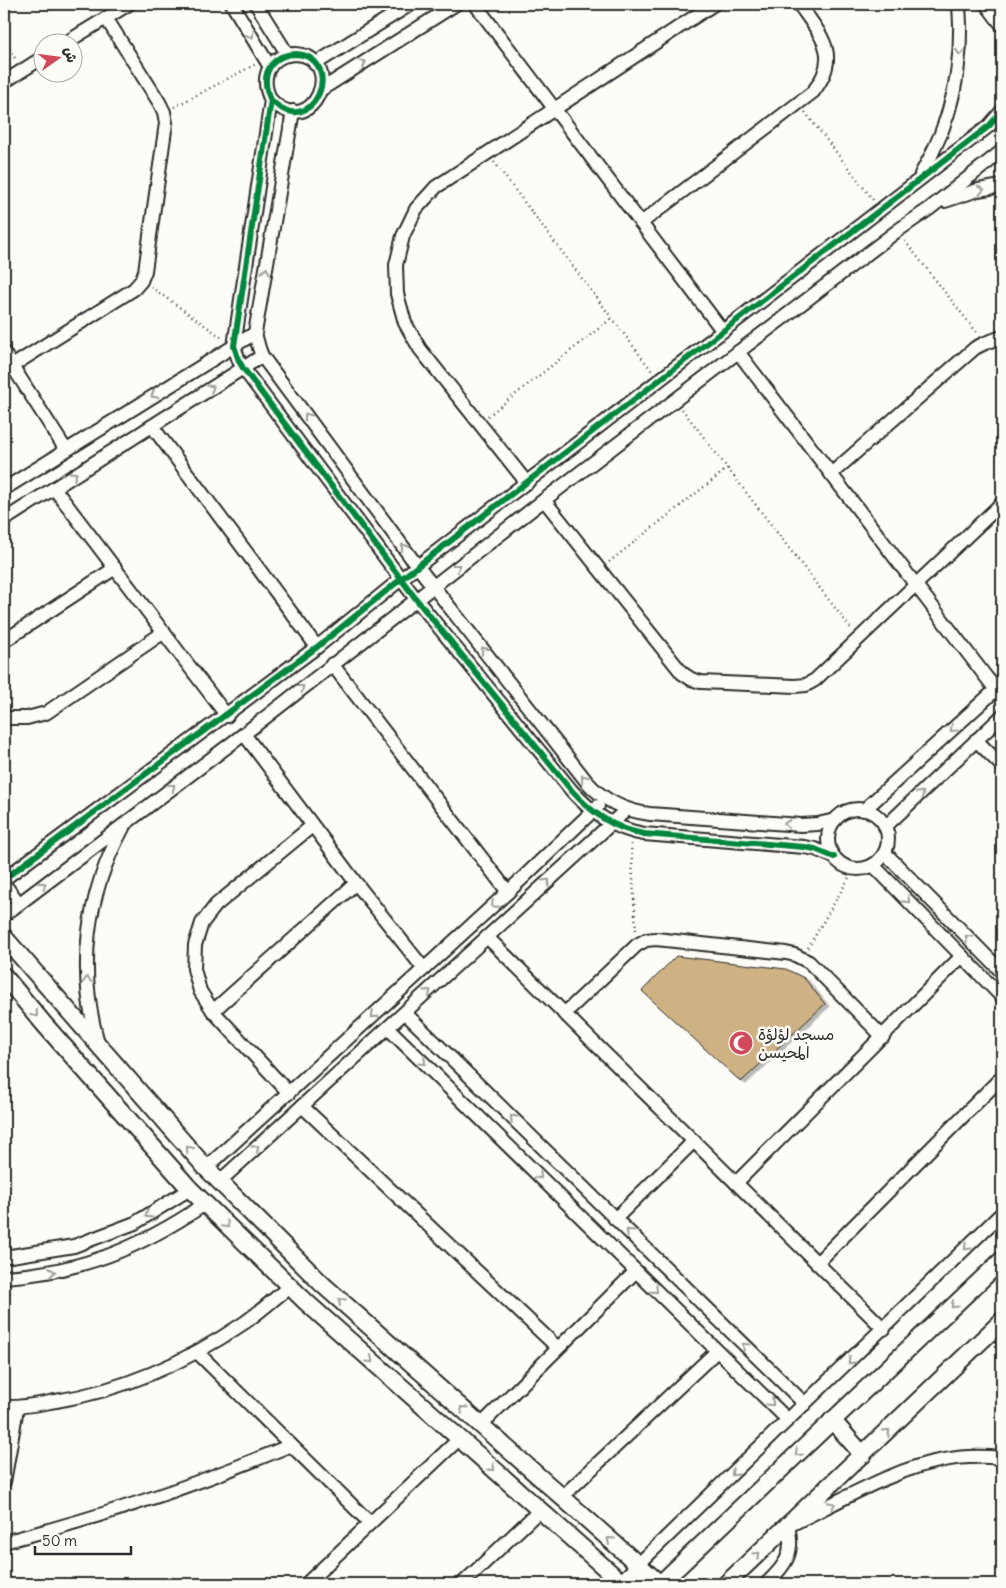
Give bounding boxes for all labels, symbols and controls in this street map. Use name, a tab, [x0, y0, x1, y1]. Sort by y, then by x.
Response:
one-way arrow	[245, 30, 255, 39]
north arrow	[32, 32, 82, 82]
text: ش	[60, 45, 81, 65]
one-way arrow	[955, 49, 966, 57]
one-way arrow	[357, 60, 366, 69]
one-way arrow	[977, 185, 986, 195]
one-way arrow	[260, 266, 270, 275]
one-way arrow	[206, 385, 215, 395]
one-way arrow	[151, 389, 160, 399]
one-way arrow	[304, 412, 313, 422]
one-way arrow	[69, 472, 78, 482]
one-way arrow	[401, 544, 409, 553]
one-way arrow	[451, 564, 461, 573]
one-way arrow	[480, 647, 489, 656]
one-way arrow	[295, 686, 304, 694]
one-way arrow	[950, 723, 959, 732]
one-way arrow	[582, 775, 590, 784]
one-way arrow	[166, 785, 175, 793]
one-way arrow	[915, 791, 924, 800]
one-way arrow	[783, 819, 791, 830]
one-way arrow	[542, 879, 551, 888]
one-way arrow	[37, 883, 46, 891]
one-way arrow	[901, 894, 910, 903]
one-way arrow	[490, 899, 499, 908]
one-way arrow	[965, 934, 974, 943]
one-way arrow	[81, 976, 92, 984]
one-way arrow	[422, 989, 431, 998]
one-way arrow	[29, 1008, 38, 1017]
one-way arrow	[371, 1009, 380, 1018]
place label: مسجد لؤلؤة المحيسن	[758, 1024, 834, 1062]
mosque icon: مسجد لؤلؤة المحيسن	[728, 1030, 754, 1056]
one-way arrow	[417, 1056, 426, 1065]
one-way arrow	[510, 1115, 519, 1124]
one-way arrow	[250, 1145, 259, 1154]
one-way arrow	[186, 1146, 195, 1155]
one-way arrow	[533, 1170, 542, 1179]
one-way arrow	[144, 1209, 154, 1218]
one-way arrow	[220, 1219, 229, 1228]
one-way arrow	[626, 1229, 635, 1238]
one-way arrow	[964, 1242, 973, 1251]
one-way arrow	[48, 1267, 56, 1277]
one-way arrow	[649, 1284, 658, 1293]
one-way arrow	[338, 1298, 347, 1307]
one-way arrow	[951, 1299, 960, 1308]
one-way arrow	[742, 1343, 751, 1352]
one-way arrow	[365, 1354, 374, 1363]
one-way arrow	[848, 1355, 857, 1364]
one-way arrow	[765, 1397, 774, 1406]
one-way arrow	[459, 1406, 468, 1415]
one-way arrow	[881, 1429, 890, 1438]
one-way arrow	[794, 1447, 803, 1456]
one-way arrow	[486, 1462, 495, 1471]
one-way arrow	[730, 1467, 739, 1476]
one-way arrow	[827, 1501, 836, 1511]
scale bar	[35, 1523, 131, 1555]
text: 50 m	[42, 1531, 77, 1550]
one-way arrow	[607, 1537, 616, 1546]
one-way arrow	[752, 1552, 761, 1561]

